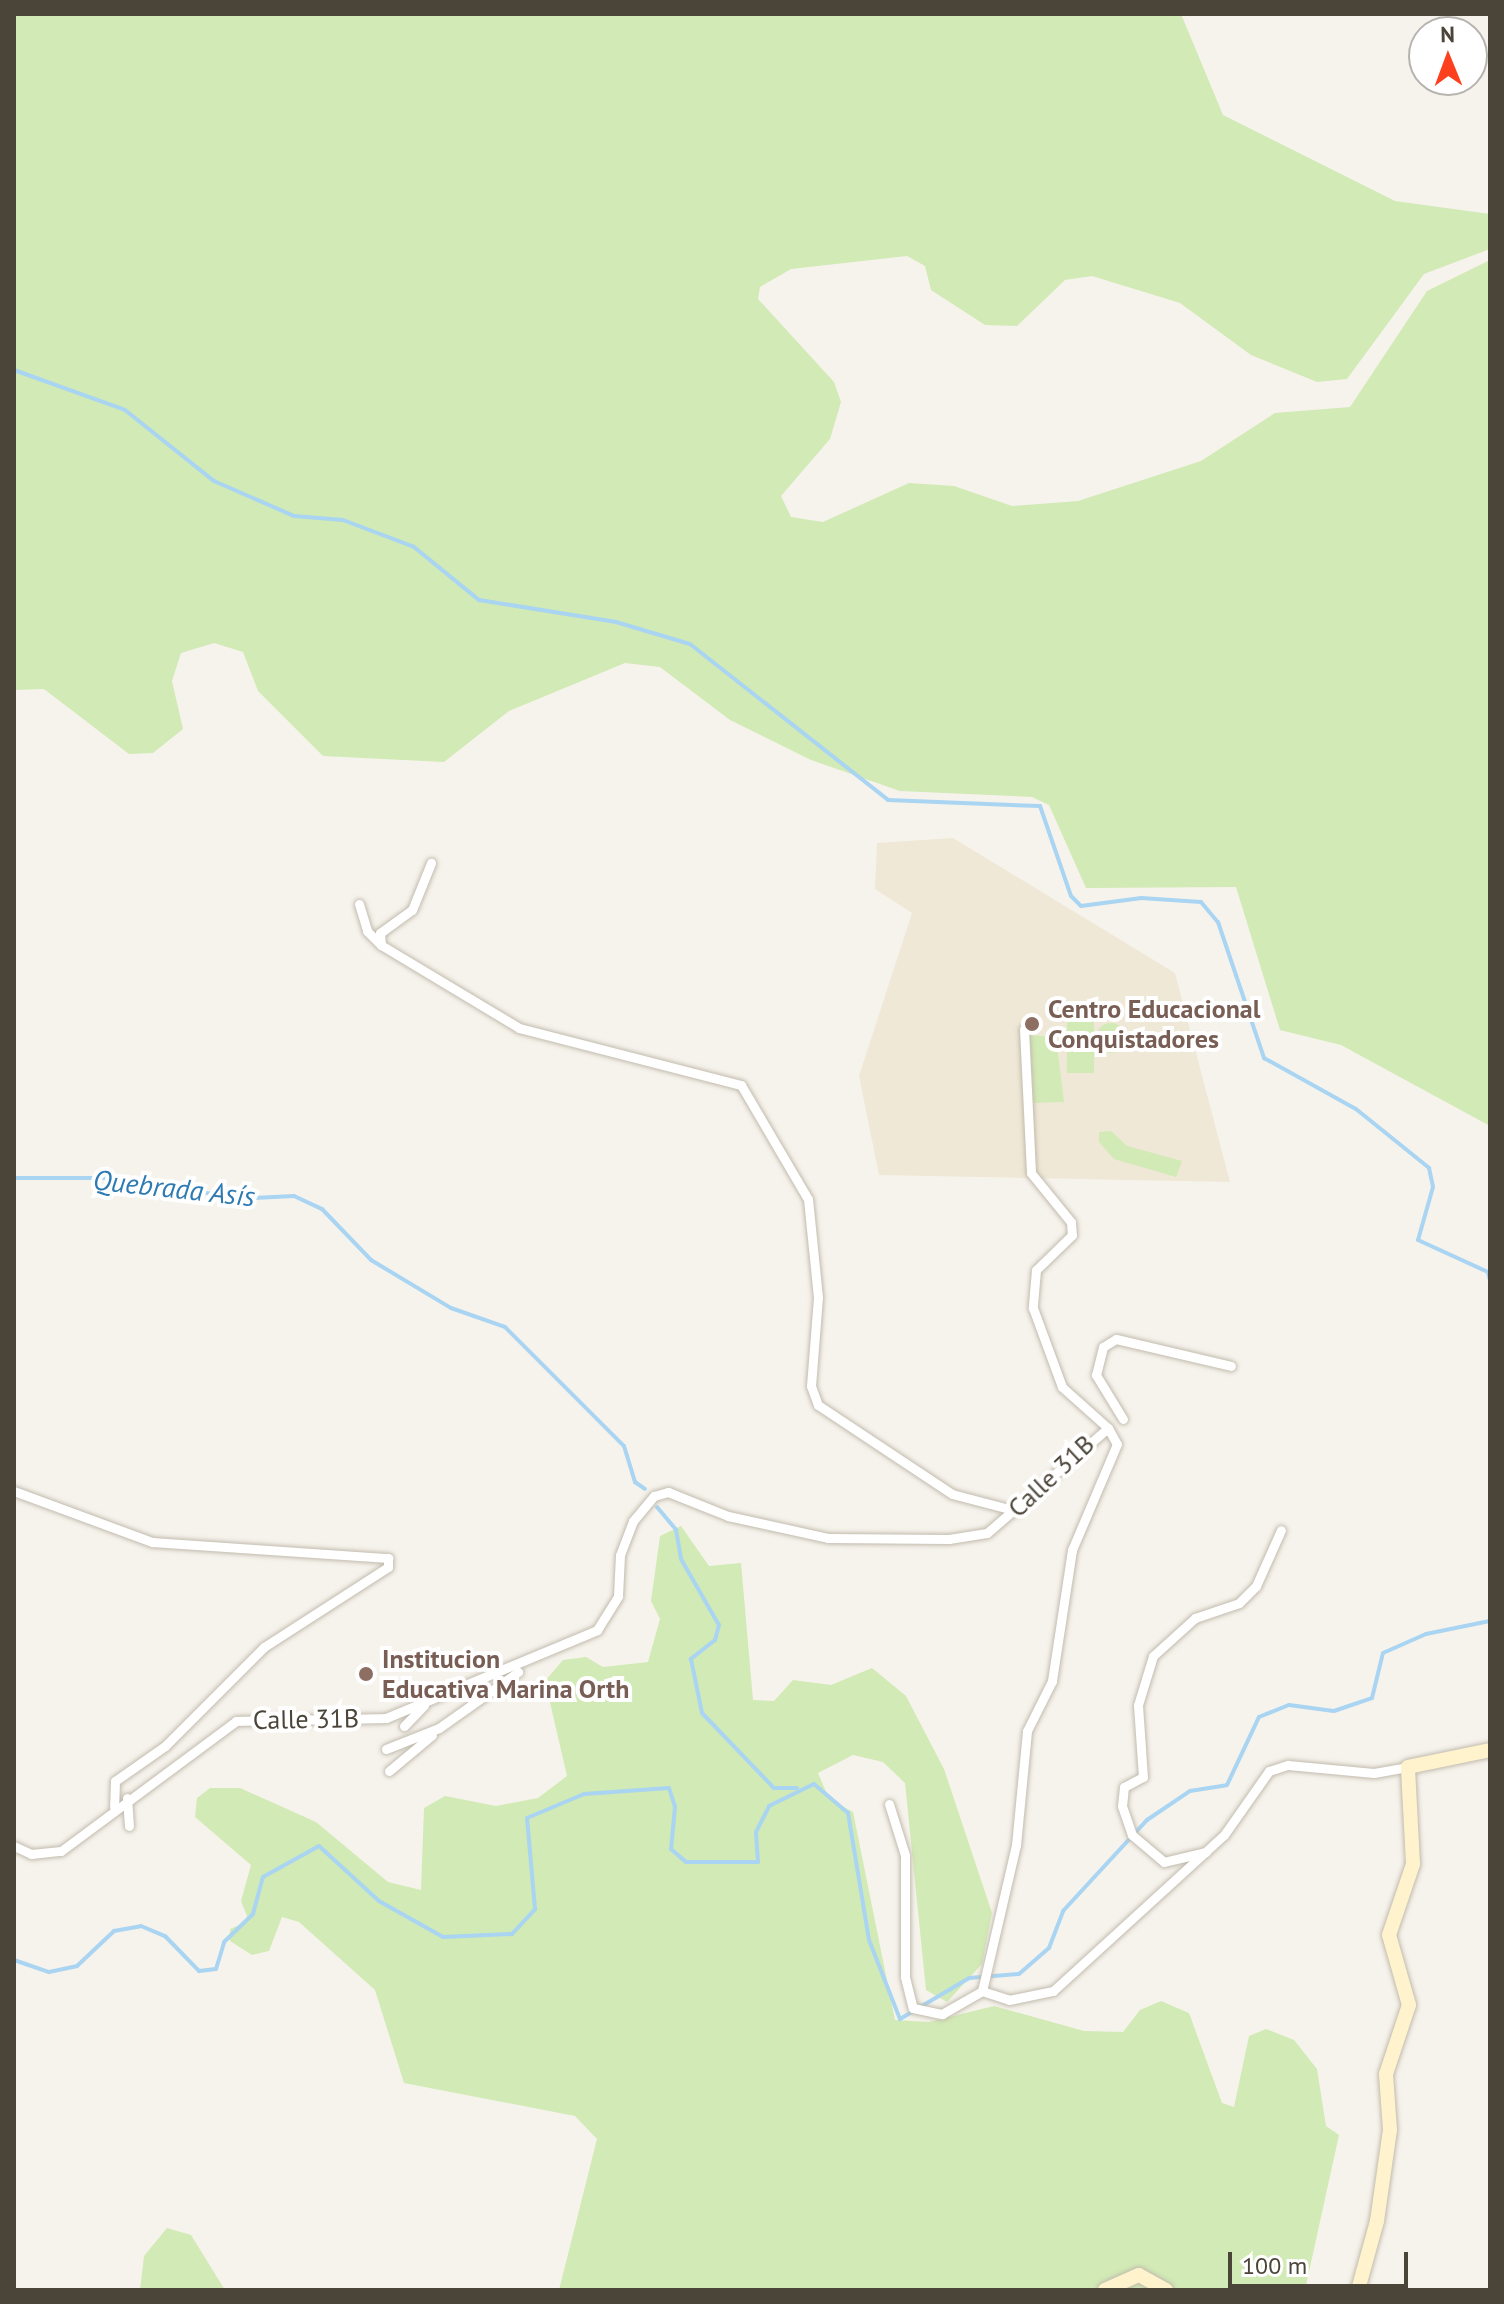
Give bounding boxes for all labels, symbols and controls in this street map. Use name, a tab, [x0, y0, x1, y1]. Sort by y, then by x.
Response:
north arrow	[1408, 16, 1488, 96]
text: N	[1440, 20, 1455, 48]
place label: Centro Educacional Conquistadores	[1048, 993, 1260, 1054]
marker: Centro Educacional Conquistadores	[1023, 1015, 1041, 1033]
water label: Quebrada Asís	[91, 1163, 257, 1213]
street label: Calle 31B	[1002, 1428, 1100, 1524]
place label: Institucion Educativa Marina Orth	[382, 1643, 630, 1704]
marker: Institucion Educativa Marina Orth	[357, 1665, 375, 1683]
street label: Calle 31B	[253, 1702, 359, 1736]
scale bar	[1232, 2236, 1412, 2286]
text: 100 m	[1242, 2250, 1307, 2281]

